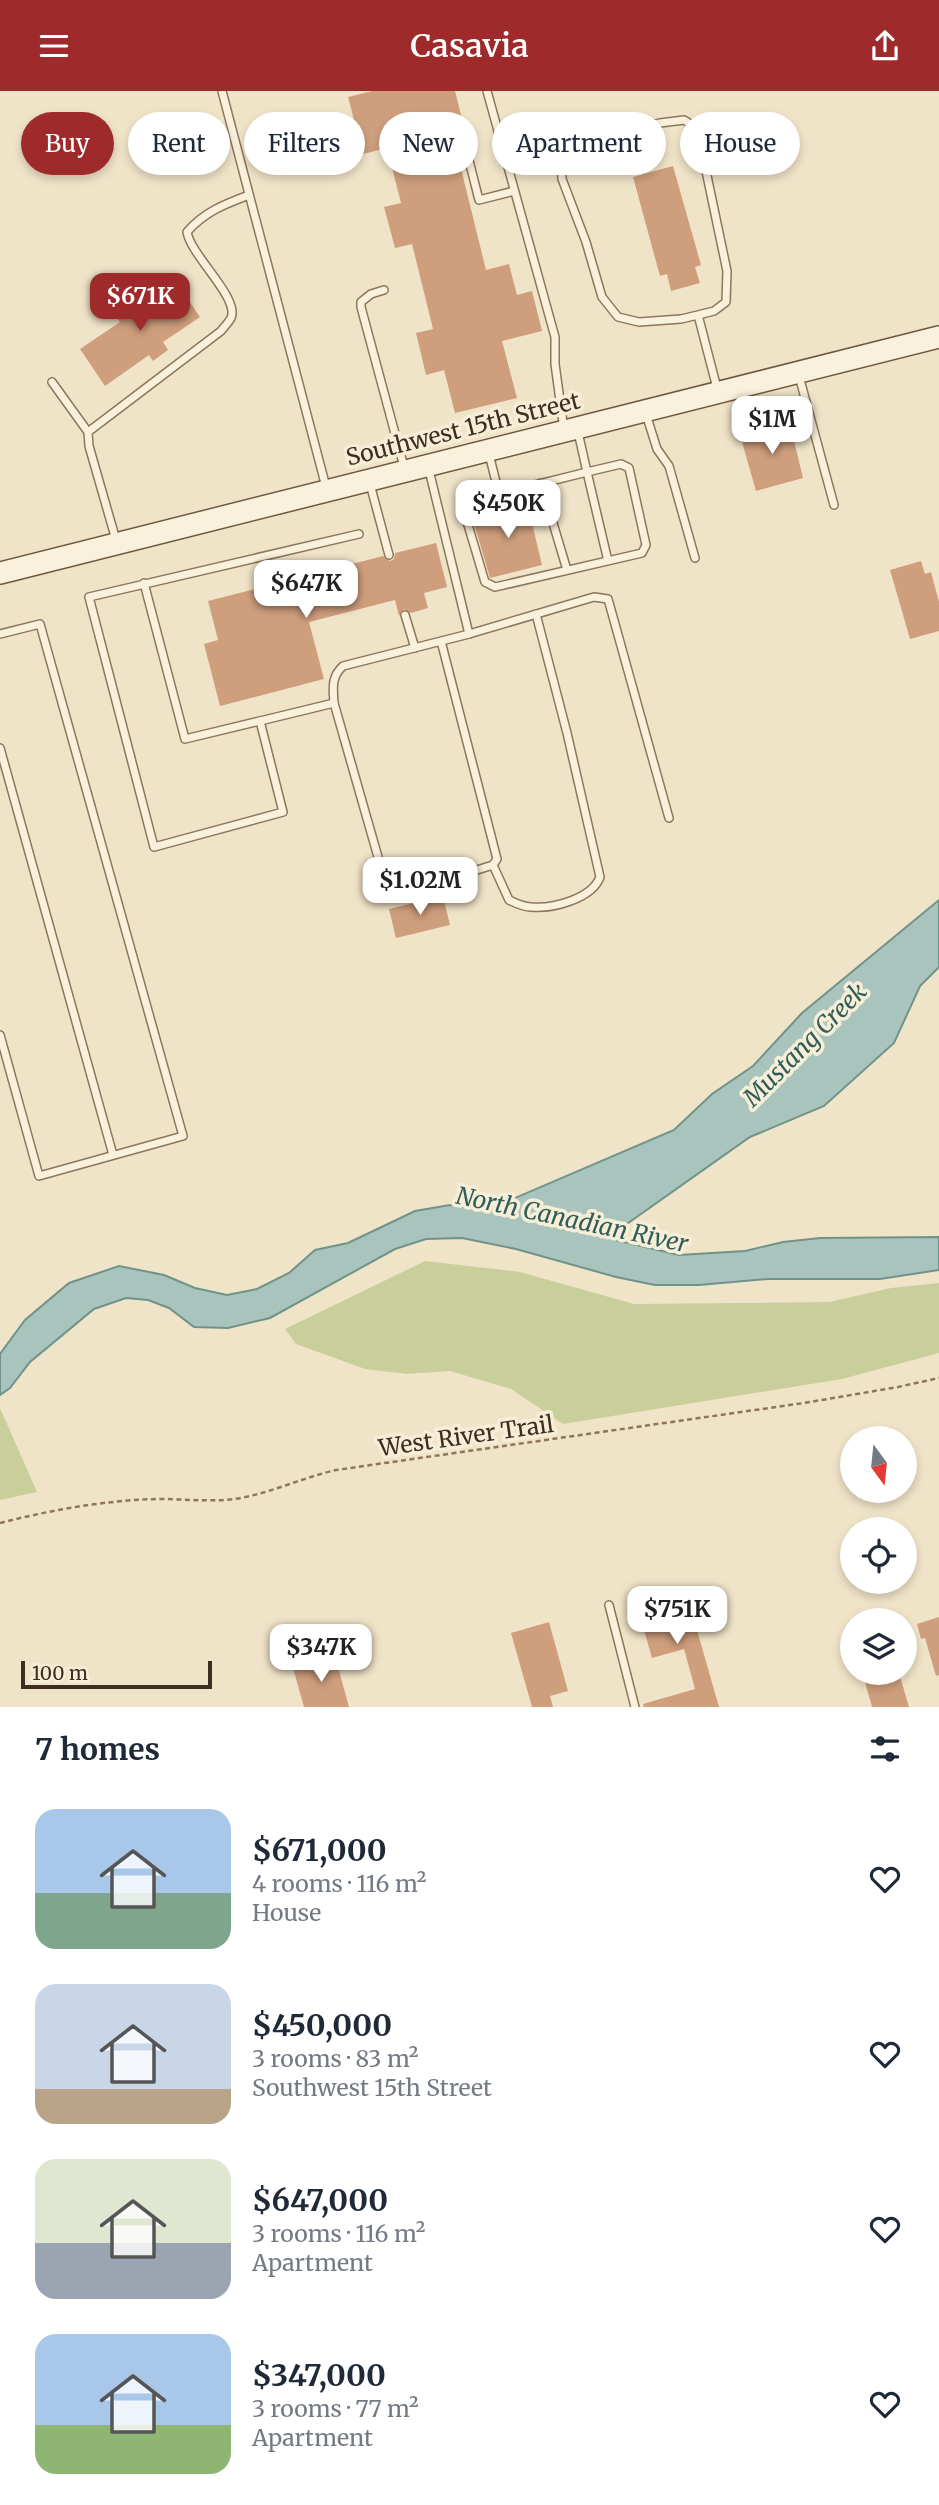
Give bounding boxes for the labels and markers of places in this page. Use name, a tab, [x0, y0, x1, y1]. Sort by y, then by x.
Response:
pin: $671K	[91, 273, 189, 333]
pin: $1M	[738, 397, 806, 456]
pin: $450K	[459, 481, 557, 540]
pin: $647K	[257, 561, 355, 620]
pin: $1.02M	[363, 857, 477, 917]
pin: $751K	[628, 1587, 726, 1646]
pin: $347K	[272, 1625, 370, 1684]

